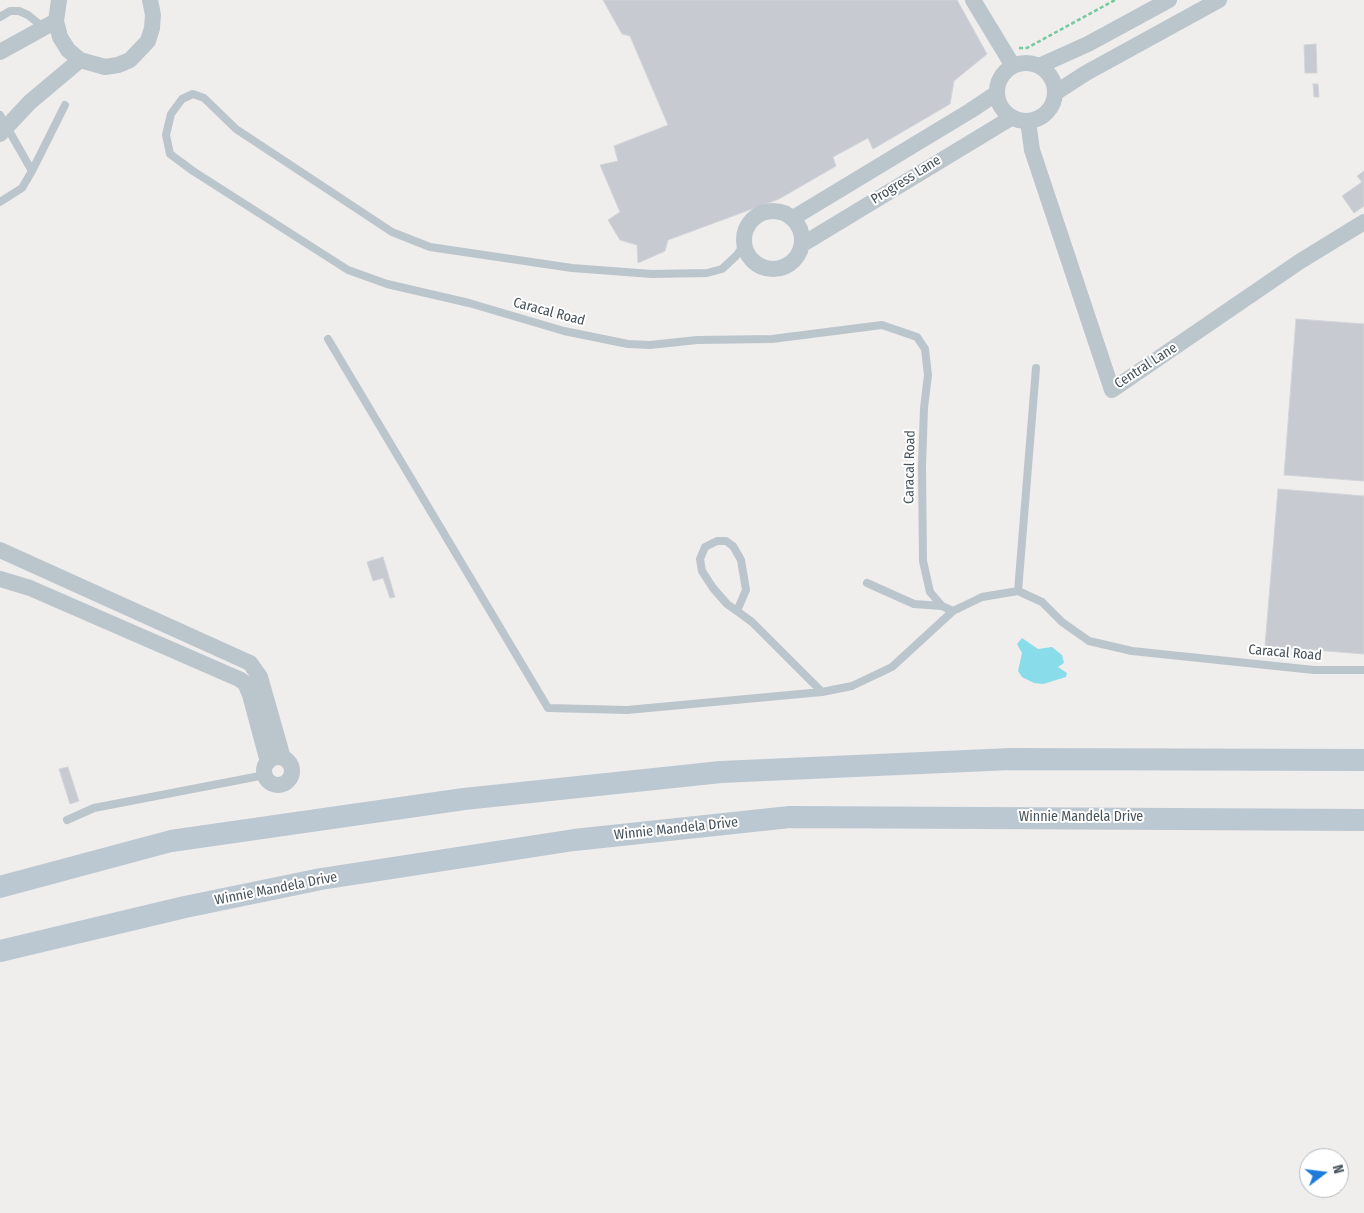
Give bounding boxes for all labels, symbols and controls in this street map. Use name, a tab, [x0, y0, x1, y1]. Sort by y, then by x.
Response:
street label: Progress Lane	[868, 152, 944, 208]
street label: Caracal Road	[511, 294, 587, 330]
street label: Central Lane	[1112, 340, 1180, 392]
street label: Caracal Road	[901, 430, 919, 504]
street label: Caracal Road	[1248, 641, 1322, 665]
street label: Winnie Mandela Drive	[1019, 809, 1143, 825]
street label: Winnie Mandela Drive	[613, 814, 739, 844]
street label: Winnie Mandela Drive	[213, 869, 339, 909]
north arrow	[1299, 1148, 1349, 1198]
text: N	[1329, 1163, 1347, 1175]

